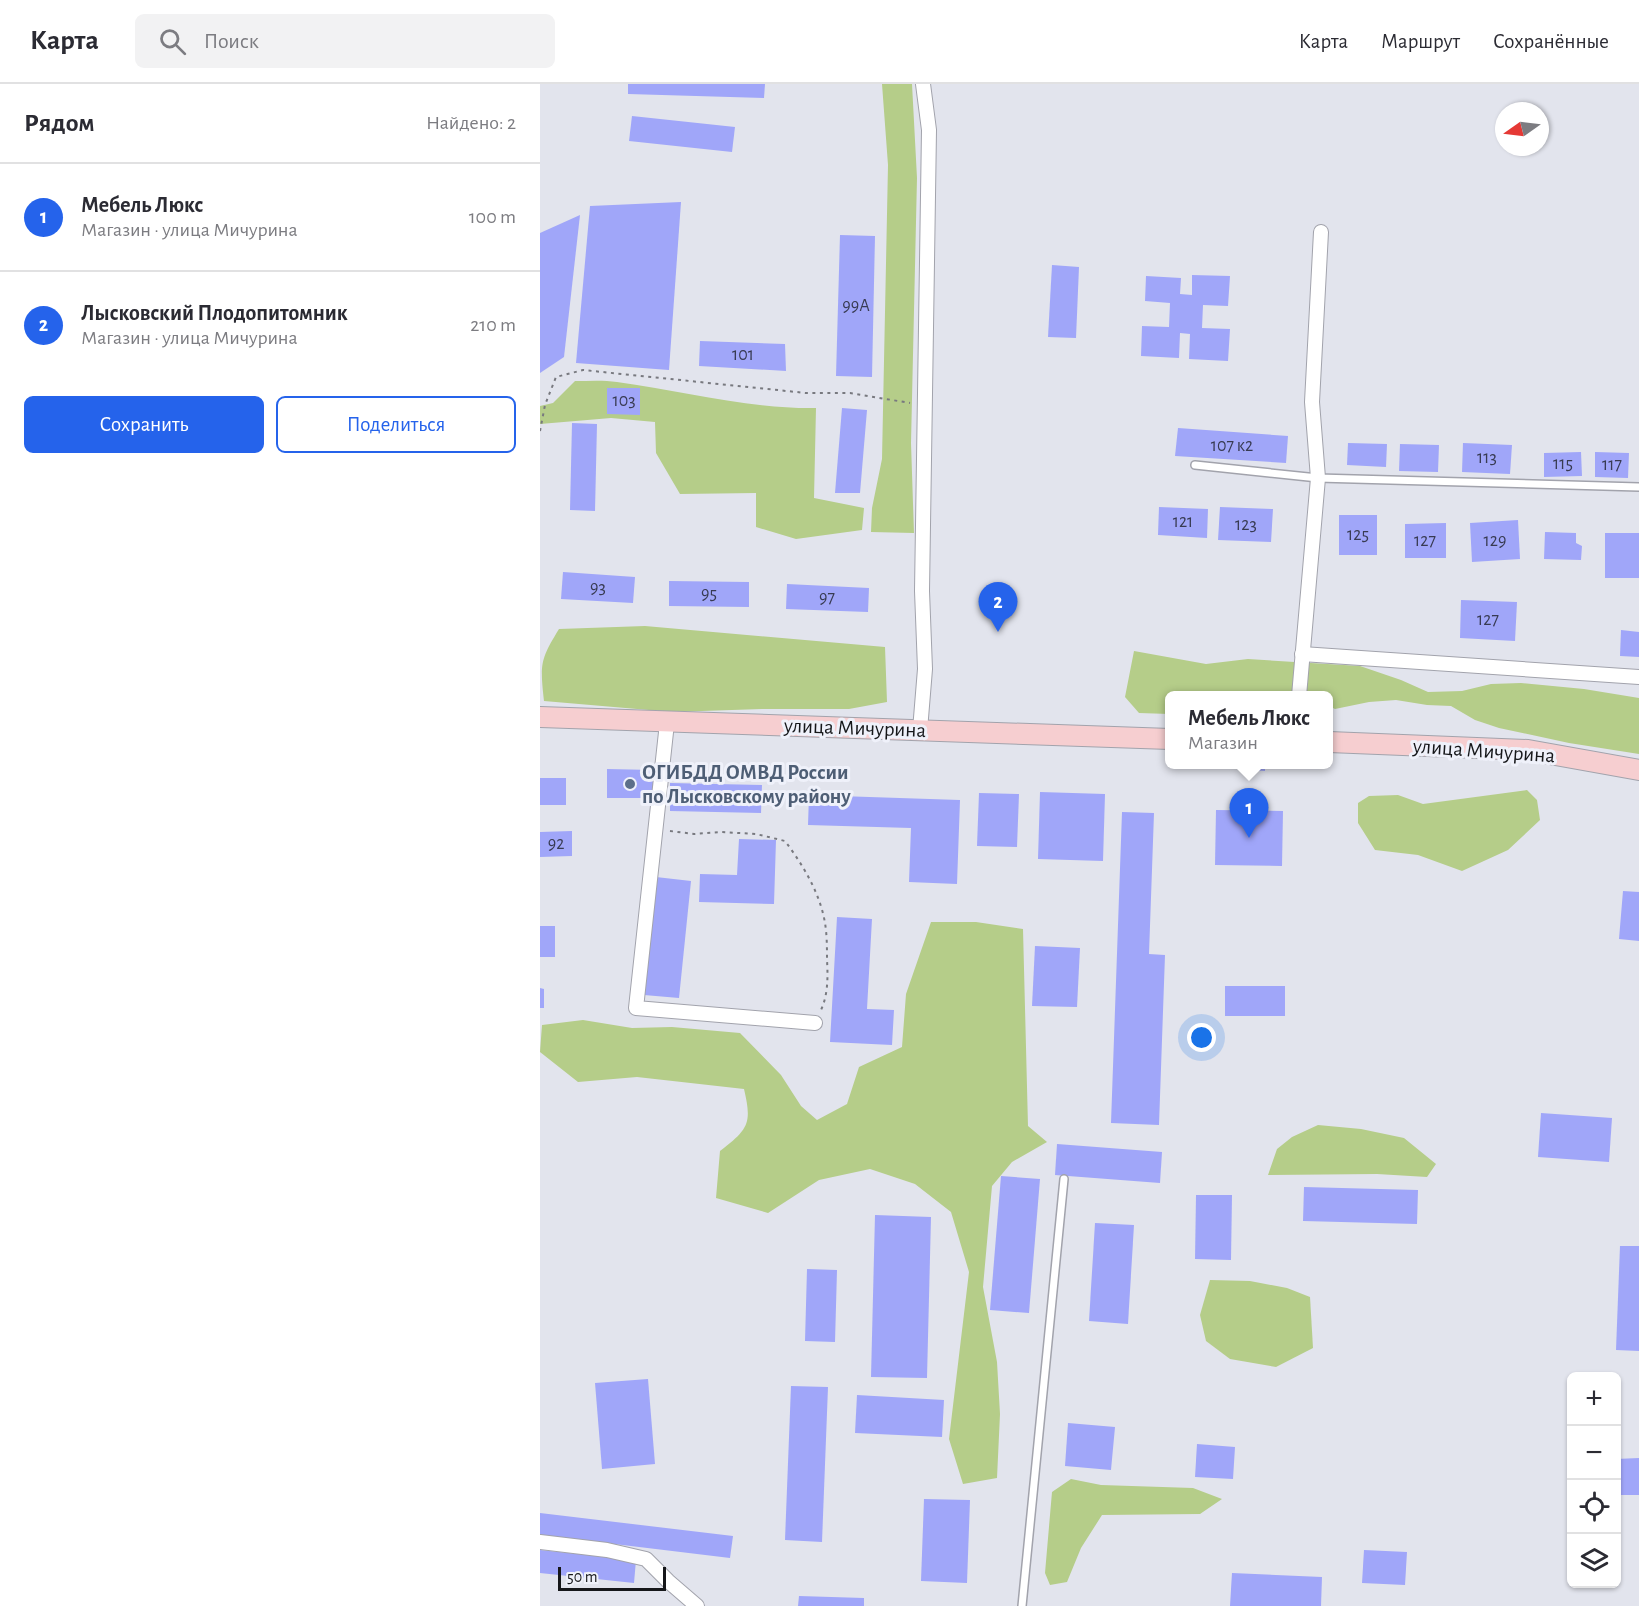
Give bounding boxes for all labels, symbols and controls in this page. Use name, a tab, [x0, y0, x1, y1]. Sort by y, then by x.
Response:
search box	[135, 14, 555, 68]
icon: search	[156, 25, 189, 58]
text: Карта	[30, 27, 99, 55]
text: Поиск	[204, 30, 259, 52]
text: Карта	[1299, 31, 1348, 52]
text: Маршрут	[1381, 31, 1460, 52]
text: Сохранённые	[1493, 31, 1609, 52]
north arrow	[1495, 102, 1549, 156]
text: Рядом	[24, 110, 95, 136]
text: Найдено: 2	[426, 113, 516, 133]
text: Мебель Люкс	[81, 194, 203, 216]
text: 1	[40, 207, 47, 227]
text: 100 m	[469, 207, 516, 227]
text: Магазин · улица Мичурина	[81, 220, 298, 240]
house number: 99А	[842, 297, 870, 315]
text: Лысковский Плодопитомник	[81, 302, 348, 324]
text: 2	[39, 315, 48, 335]
text: 210 m	[470, 315, 516, 335]
text: Магазин · улица Мичурина	[81, 328, 298, 348]
house number: 101	[732, 346, 754, 364]
house number: 103	[612, 392, 636, 410]
button: Сохранить	[24, 396, 264, 453]
button: Поделиться	[276, 396, 516, 453]
house number: 107 к2	[1211, 437, 1253, 455]
house number: 113	[1477, 449, 1497, 467]
house number: 115	[1553, 455, 1573, 473]
house number: 117	[1602, 456, 1622, 474]
house number: 121	[1173, 513, 1193, 531]
house number: 123	[1235, 516, 1257, 534]
house number: 125	[1347, 526, 1369, 544]
house number: 127	[1414, 532, 1436, 550]
house number: 129	[1484, 532, 1506, 550]
house number: 93	[590, 579, 606, 597]
pin: 2	[978, 582, 1018, 632]
house number: 95	[701, 585, 717, 603]
house number: 97	[819, 589, 835, 607]
house number: 127	[1477, 611, 1499, 629]
popup	[1165, 691, 1333, 769]
text: Мебель Люкс	[1188, 707, 1310, 729]
street label: улица Мичурина	[783, 715, 927, 741]
text: Магазин	[1188, 733, 1258, 753]
street label: улица Мичурина	[1411, 735, 1556, 766]
place label: ОГИБДД ОМВД России по Лысковскому району	[642, 762, 851, 807]
marker: ОГИБДД ОМВД России по Лысковскому району	[623, 777, 637, 791]
pin: 1	[1230, 788, 1268, 838]
house number: 92	[548, 835, 564, 853]
your location	[1187, 1023, 1216, 1052]
map controls	[1567, 1372, 1621, 1588]
button: +	[1567, 1372, 1621, 1426]
button: −	[1567, 1426, 1621, 1480]
button: locate	[1567, 1480, 1621, 1534]
button: layers	[1567, 1534, 1621, 1588]
scale bar	[558, 1564, 666, 1592]
text: 50 m	[567, 1569, 598, 1585]

